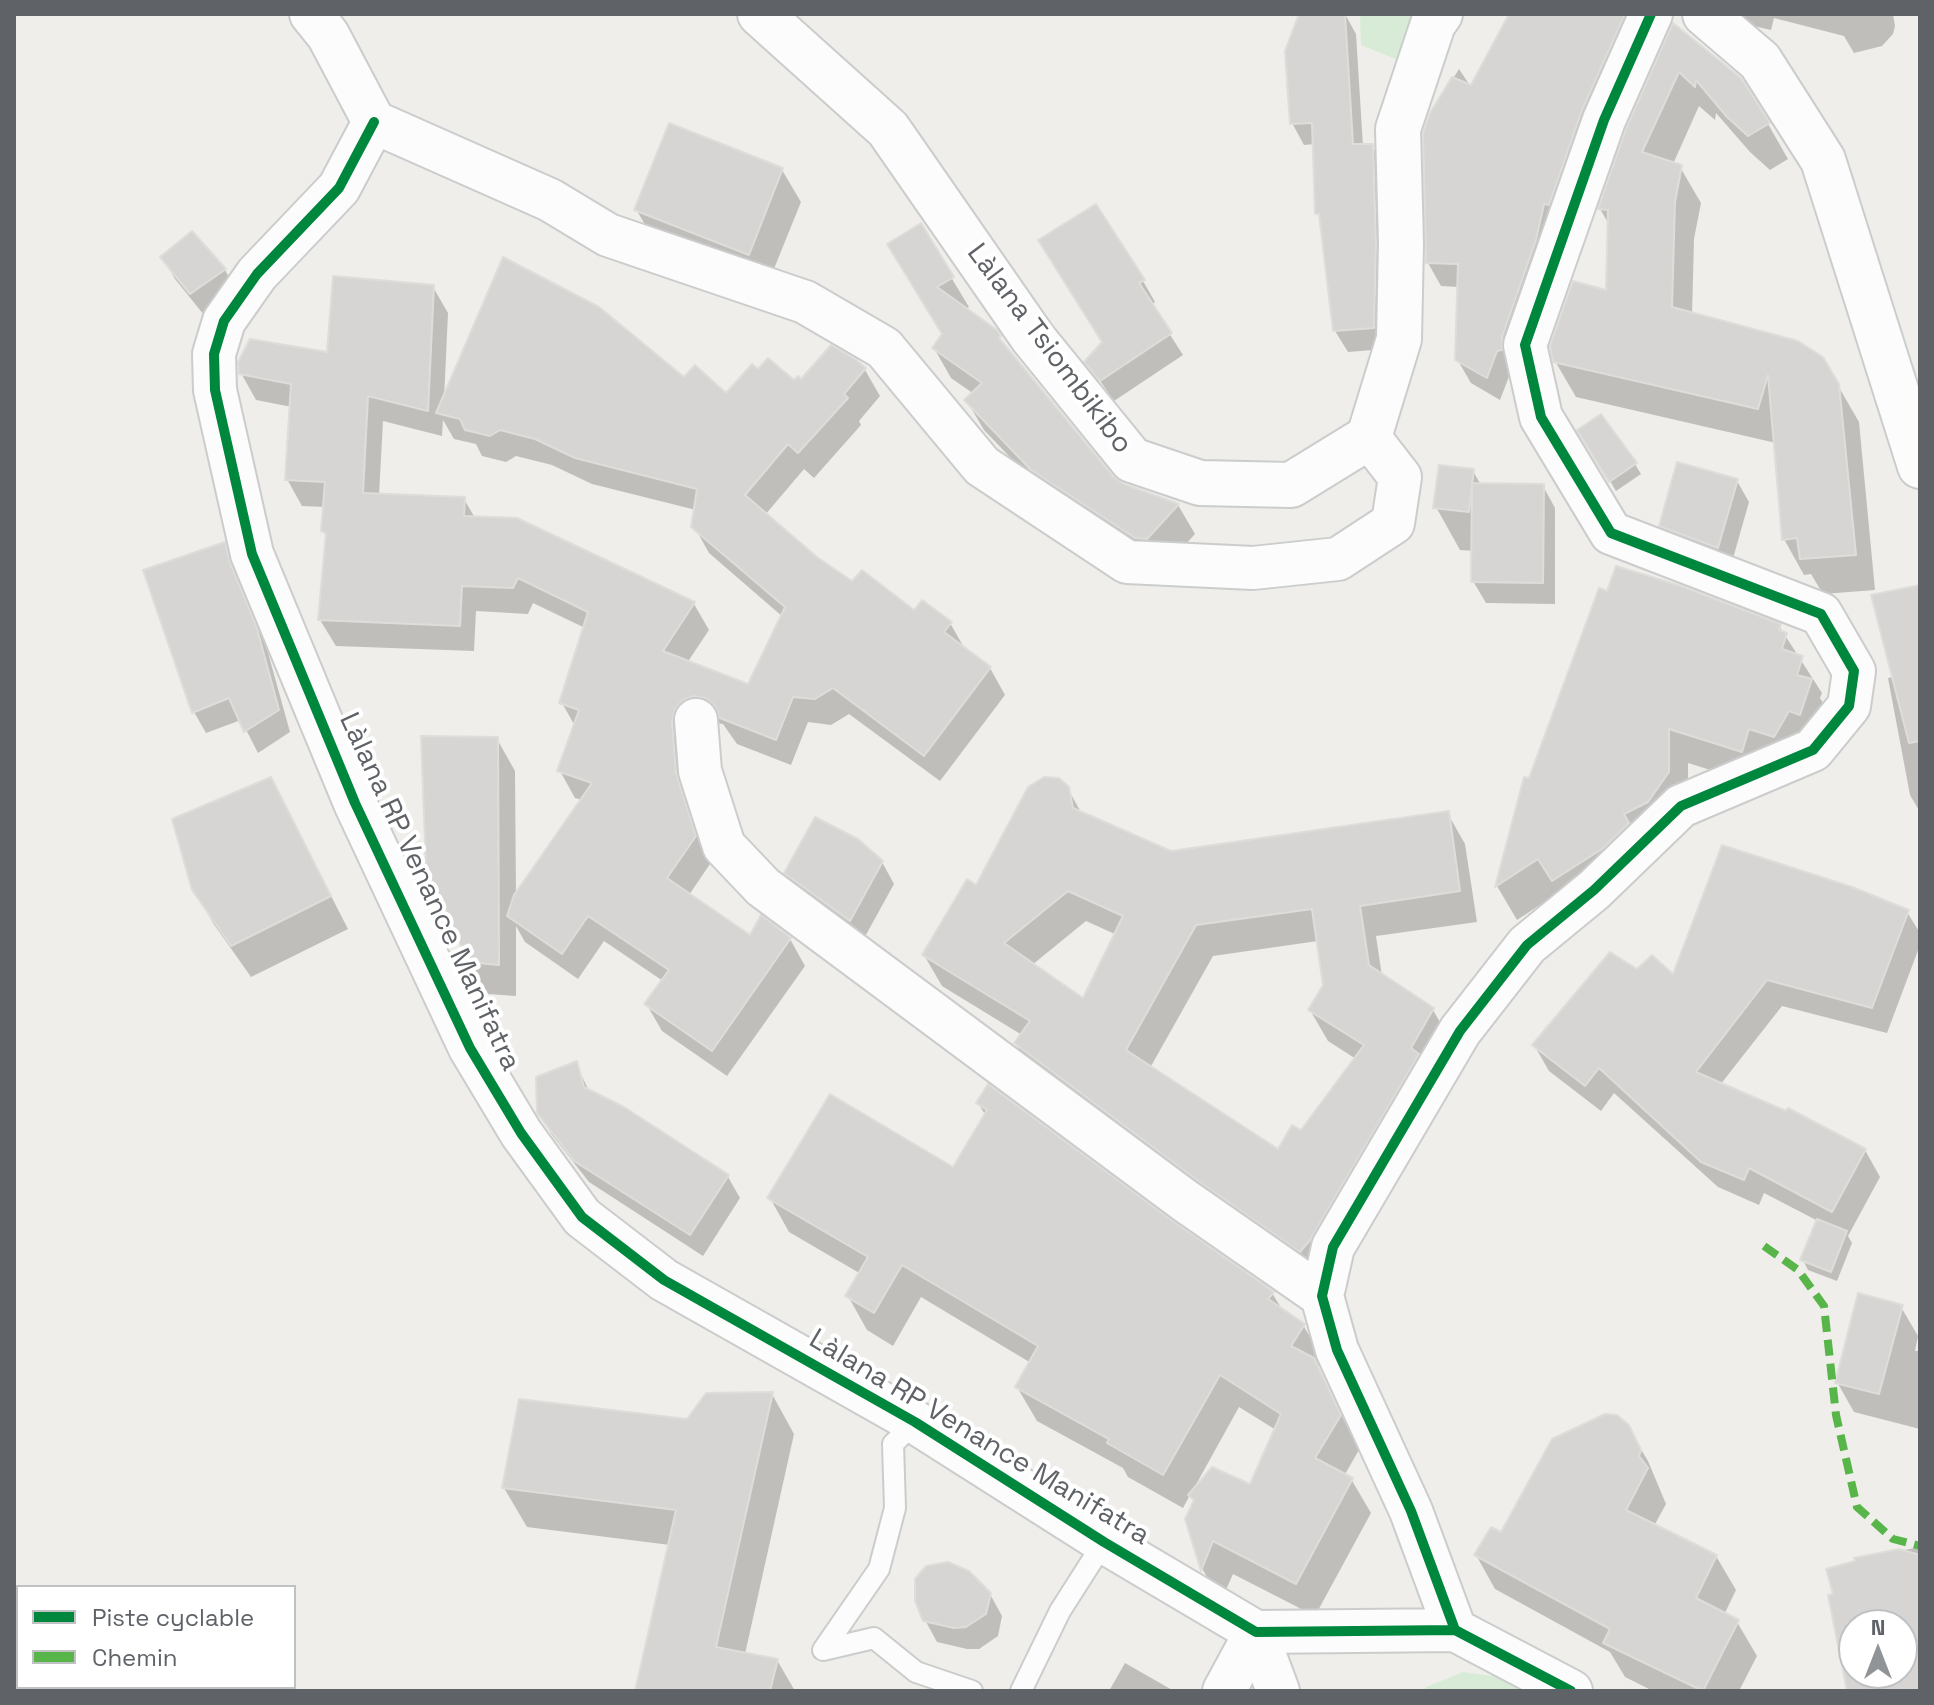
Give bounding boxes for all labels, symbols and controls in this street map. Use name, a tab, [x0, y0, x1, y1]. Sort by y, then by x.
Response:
street label: Làlana Tsiombikibo	[959, 237, 1139, 461]
street label: Làlana RP Venance Manifatra	[331, 708, 527, 1076]
street label: Làlana RP Venance Manifatra	[803, 1323, 1155, 1553]
legend	[16, 1585, 296, 1689]
text: Piste cyclable	[92, 1602, 254, 1633]
north arrow	[1838, 1609, 1918, 1689]
text: N	[1871, 1613, 1885, 1641]
text: Chemin	[92, 1642, 178, 1673]

